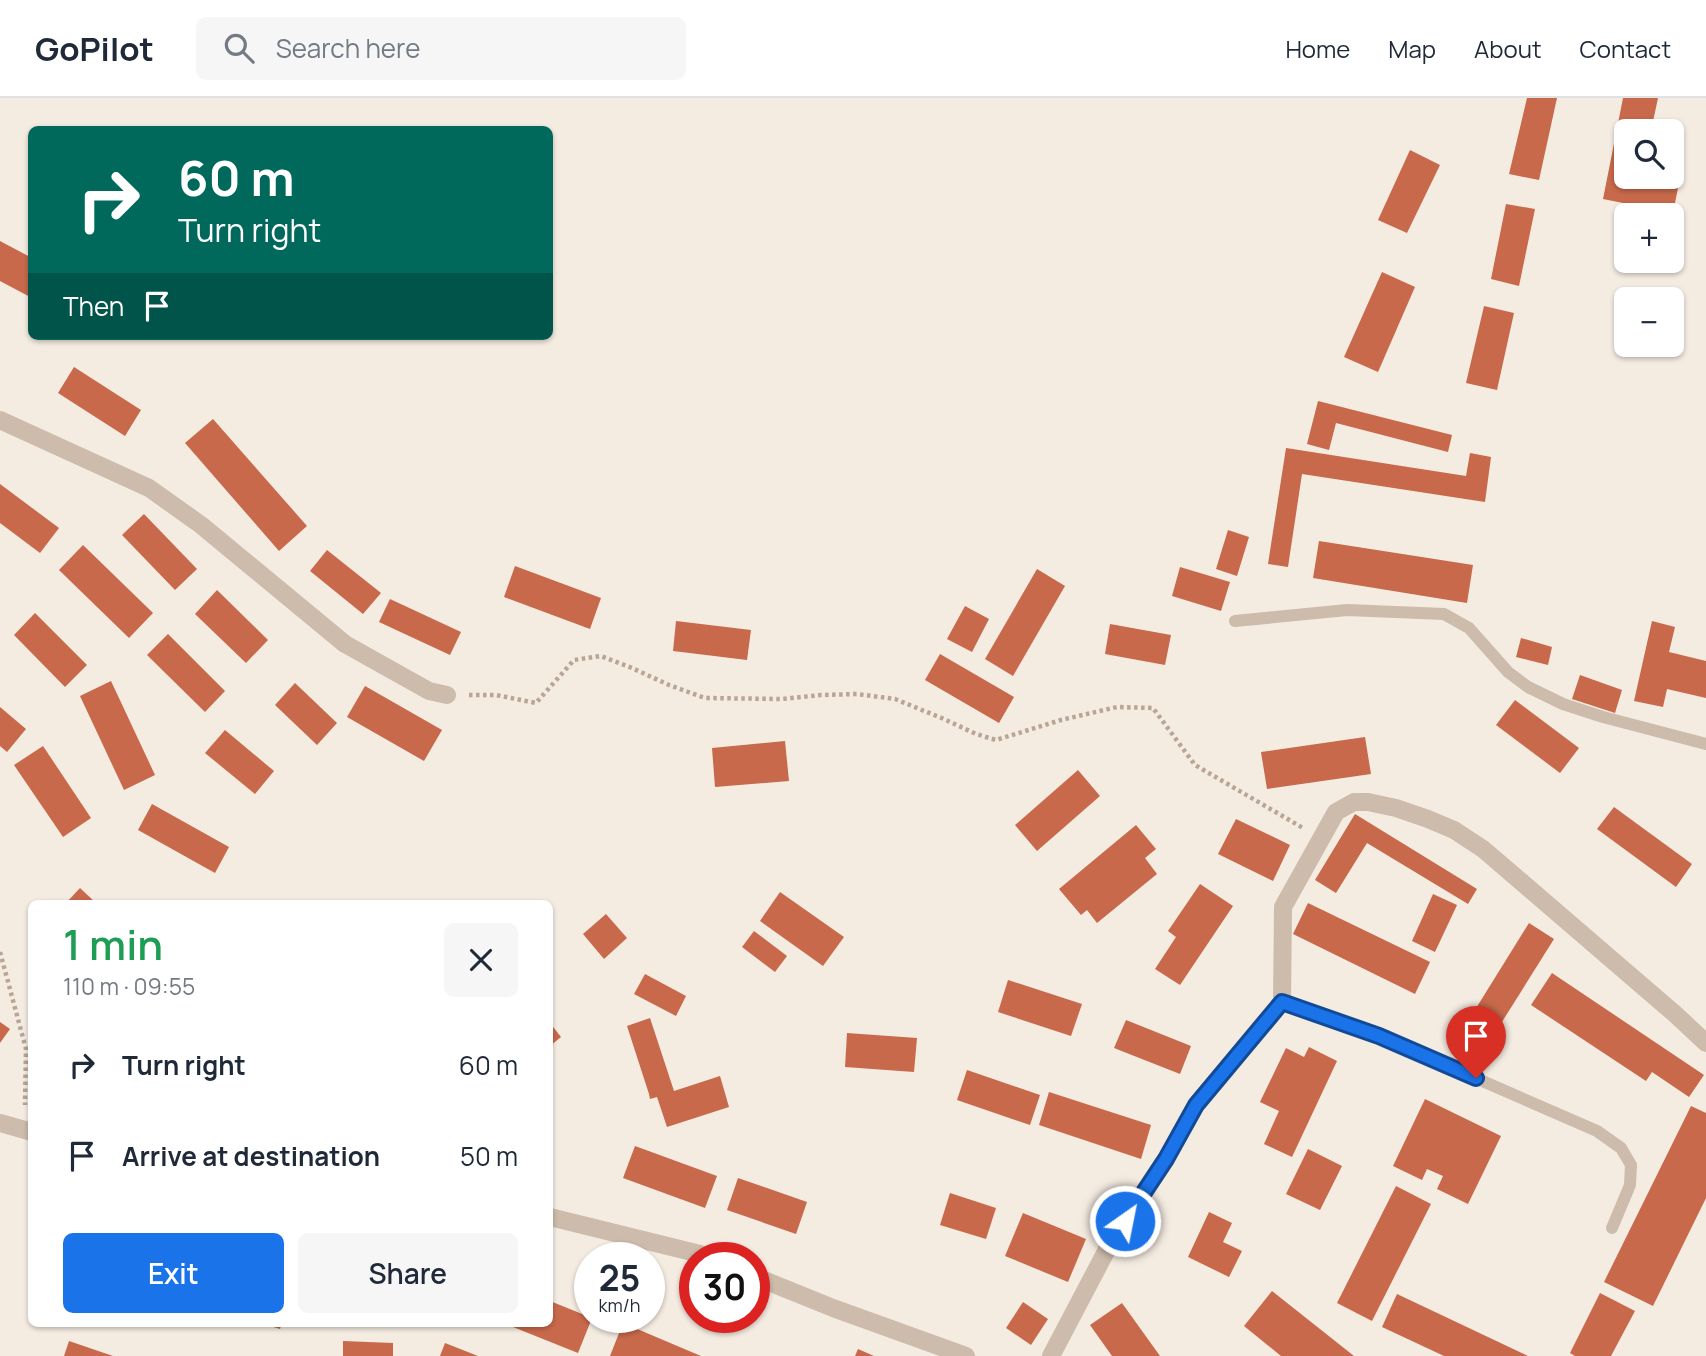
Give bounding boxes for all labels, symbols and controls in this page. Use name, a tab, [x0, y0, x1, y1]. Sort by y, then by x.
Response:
search box	[196, 17, 686, 80]
text: GoPilot	[35, 26, 154, 71]
icon: search	[220, 29, 258, 67]
text: Search here	[276, 30, 420, 66]
text: Home	[1285, 32, 1350, 65]
text: Map	[1388, 32, 1436, 65]
text: About	[1474, 32, 1542, 65]
text: Contact	[1580, 32, 1671, 65]
map controls	[1614, 119, 1684, 357]
button: search	[1614, 119, 1684, 189]
text: 60 m	[178, 144, 295, 211]
icon: right	[63, 154, 154, 245]
button: +	[1614, 203, 1684, 273]
text: Turn right	[178, 208, 321, 252]
icon: arrive	[138, 287, 176, 325]
button: −	[1614, 287, 1684, 357]
text: Then	[63, 288, 124, 324]
text: 1 min	[63, 915, 163, 973]
button: close	[444, 923, 518, 997]
text: 110 m · 09:55	[63, 970, 195, 1002]
pin	[1446, 1006, 1506, 1078]
icon: arrive	[1457, 1017, 1495, 1055]
icon: right	[63, 1046, 101, 1084]
text: Turn right	[122, 1047, 246, 1083]
text: 60 m	[459, 1047, 518, 1083]
icon: arrive	[63, 1137, 101, 1175]
text: Arrive at destination	[122, 1138, 380, 1174]
text: 50 m	[460, 1138, 518, 1174]
position arrow	[1088, 1184, 1162, 1258]
button: Exit	[63, 1233, 284, 1313]
button: Share	[298, 1233, 518, 1313]
speed limit sign: 30	[679, 1242, 770, 1333]
text: 25	[599, 1254, 640, 1302]
text: km/h	[599, 1293, 640, 1317]

